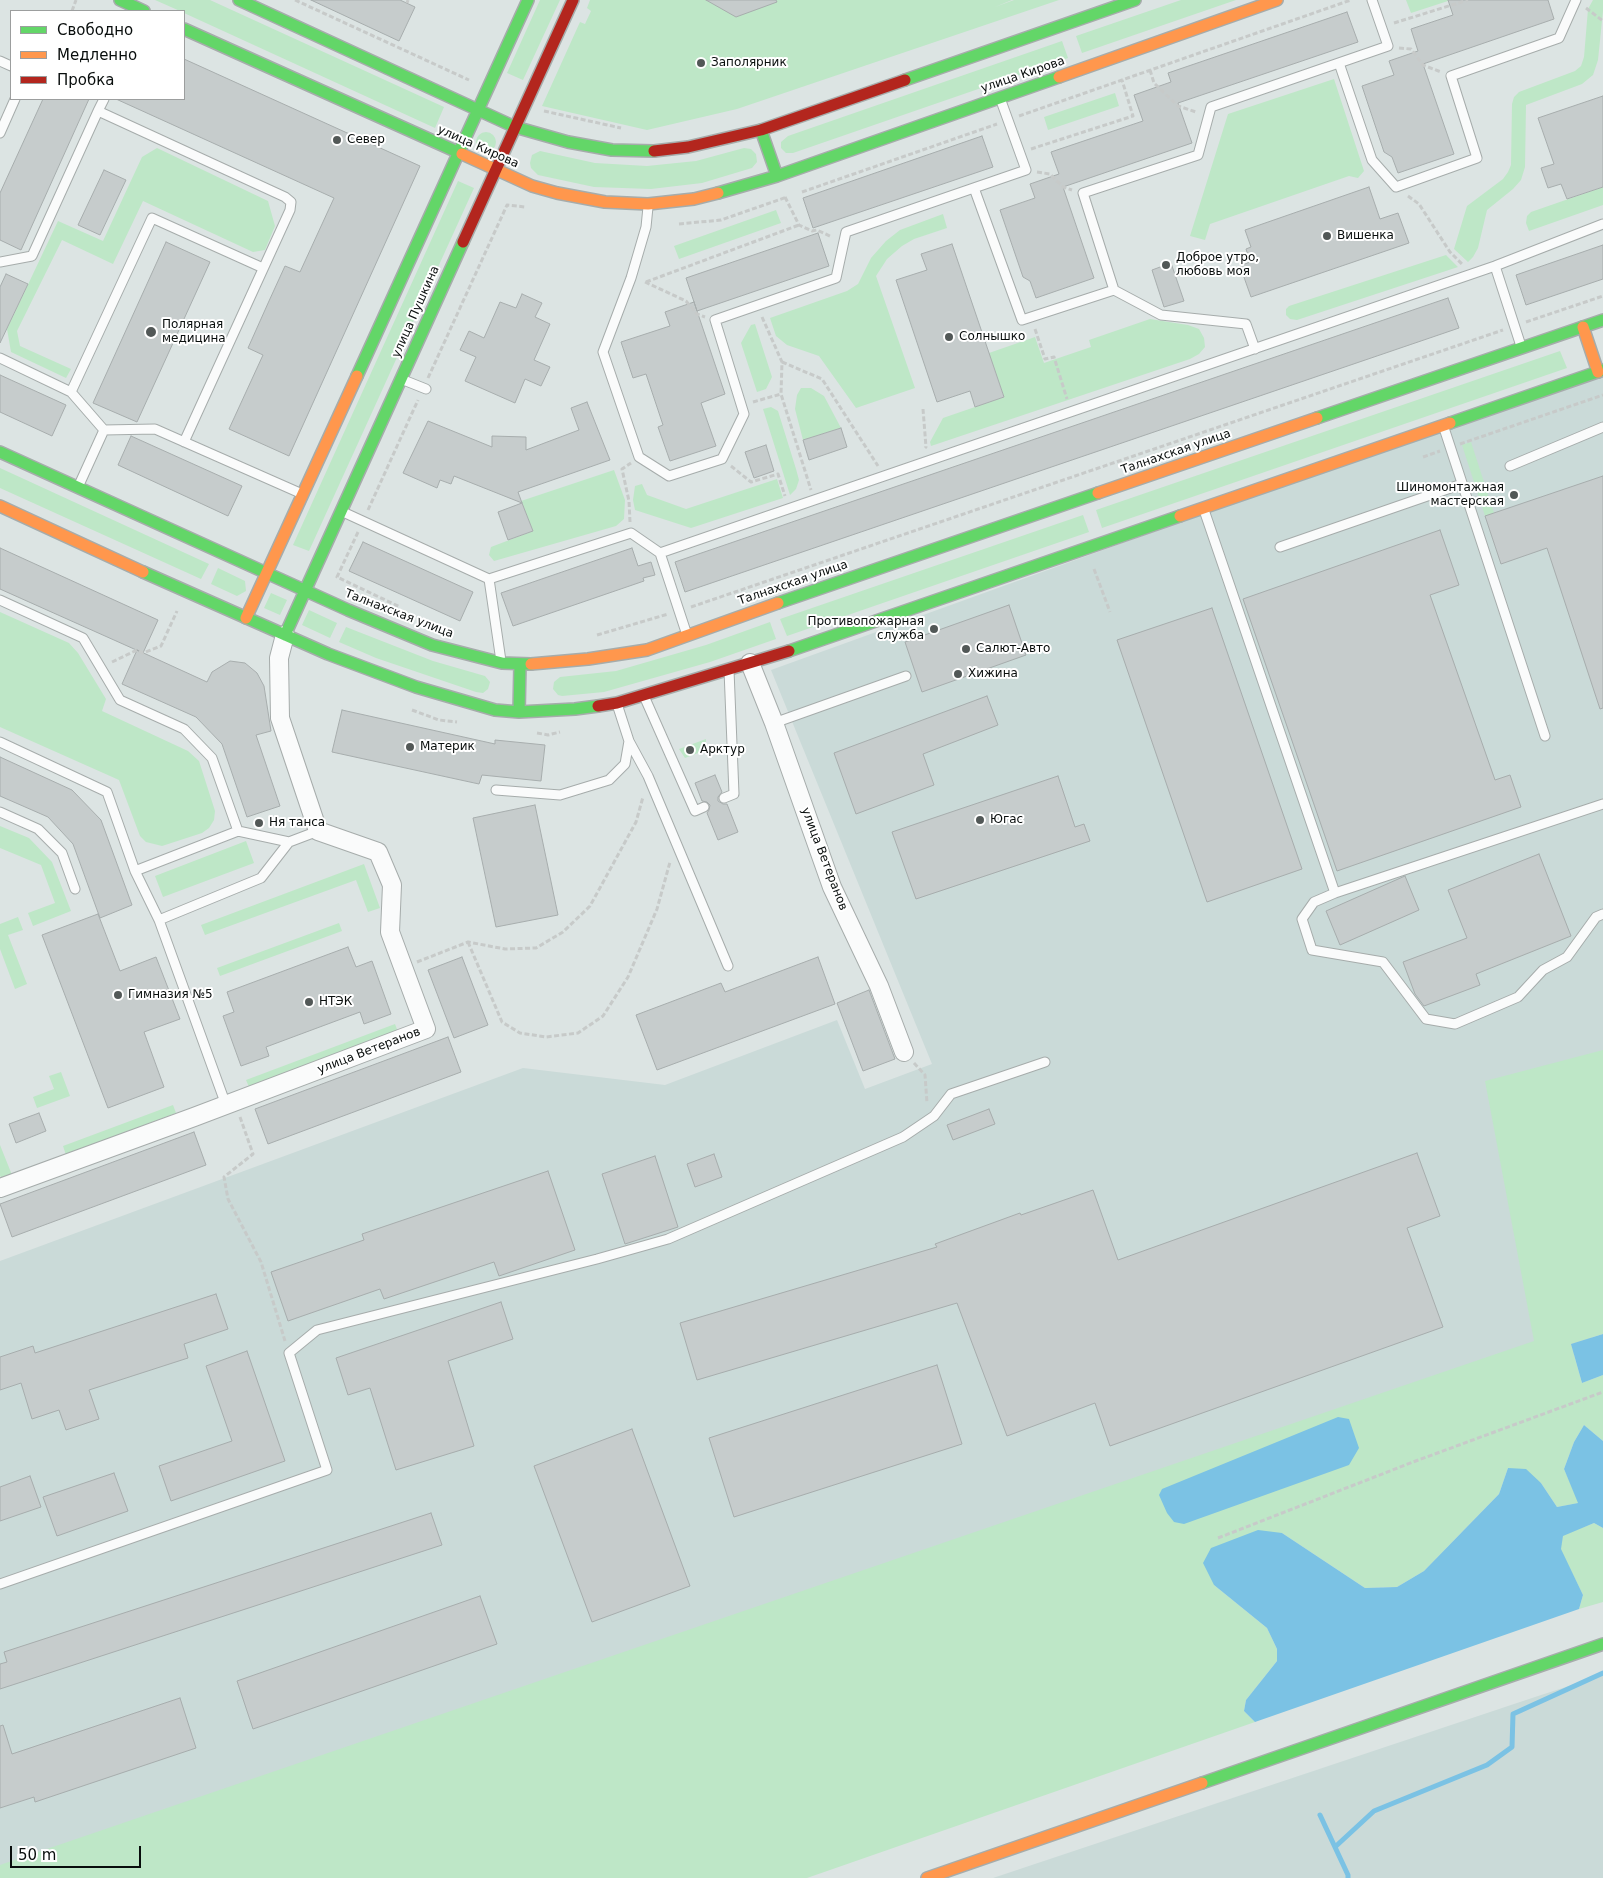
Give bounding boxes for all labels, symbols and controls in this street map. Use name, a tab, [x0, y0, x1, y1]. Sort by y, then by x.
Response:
legend	[10, 10, 185, 100]
text: Свободно	[57, 21, 133, 39]
text: Медленно	[57, 46, 137, 64]
street label: улица Кирова	[979, 54, 1067, 96]
place label: Заполярник	[711, 56, 787, 70]
marker: Заполярник	[695, 57, 707, 69]
text: Пробка	[57, 71, 114, 89]
street label: улица Кирова	[435, 123, 521, 171]
place label: Север	[347, 133, 385, 147]
marker: Север	[331, 134, 343, 146]
place label: Вишенка	[1337, 229, 1394, 243]
marker: Вишенка	[1321, 230, 1333, 242]
place label: Доброе утро, любовь моя	[1176, 251, 1259, 279]
marker: Доброе утро, любовь моя	[1160, 259, 1172, 271]
street label: улица Пушкина	[389, 264, 443, 360]
place label: Полярная медицина	[162, 318, 226, 346]
marker: Полярная медицина	[144, 325, 158, 339]
place label: Солнышко	[959, 330, 1025, 344]
marker: Солнышко	[943, 331, 955, 343]
street label: Талнахская улица	[1119, 426, 1233, 478]
place label: Шиномонтажная мастерская	[1396, 481, 1504, 509]
marker: Шиномонтажная мастерская	[1508, 489, 1520, 501]
street label: Талнахская улица	[736, 557, 850, 609]
street label: Талнахская улица	[343, 587, 455, 641]
place label: Противопожарная служба	[807, 615, 924, 643]
marker: Противопожарная служба	[928, 623, 940, 635]
place label: Салют-Авто	[976, 642, 1050, 656]
marker: Салют-Авто	[960, 643, 972, 655]
place label: Хижина	[968, 667, 1018, 681]
marker: Хижина	[952, 668, 964, 680]
place label: Материк	[420, 740, 475, 754]
marker: Материк	[404, 741, 416, 753]
place label: Арктур	[700, 743, 745, 757]
marker: Арктур	[684, 744, 696, 756]
street label: улица Ветеранов	[798, 805, 850, 913]
place label: Югас	[990, 813, 1023, 827]
marker: Югас	[974, 814, 986, 826]
place label: Ня танса	[269, 816, 325, 830]
marker: Ня танса	[253, 817, 265, 829]
place label: Гимназия №5	[128, 988, 213, 1002]
marker: Гимназия №5	[112, 989, 124, 1001]
place label: НТЭК	[319, 995, 352, 1009]
marker: НТЭК	[303, 996, 315, 1008]
street label: улица Ветеранов	[315, 1025, 423, 1077]
scale bar	[12, 1836, 144, 1868]
text: 50 m	[18, 1846, 56, 1864]

